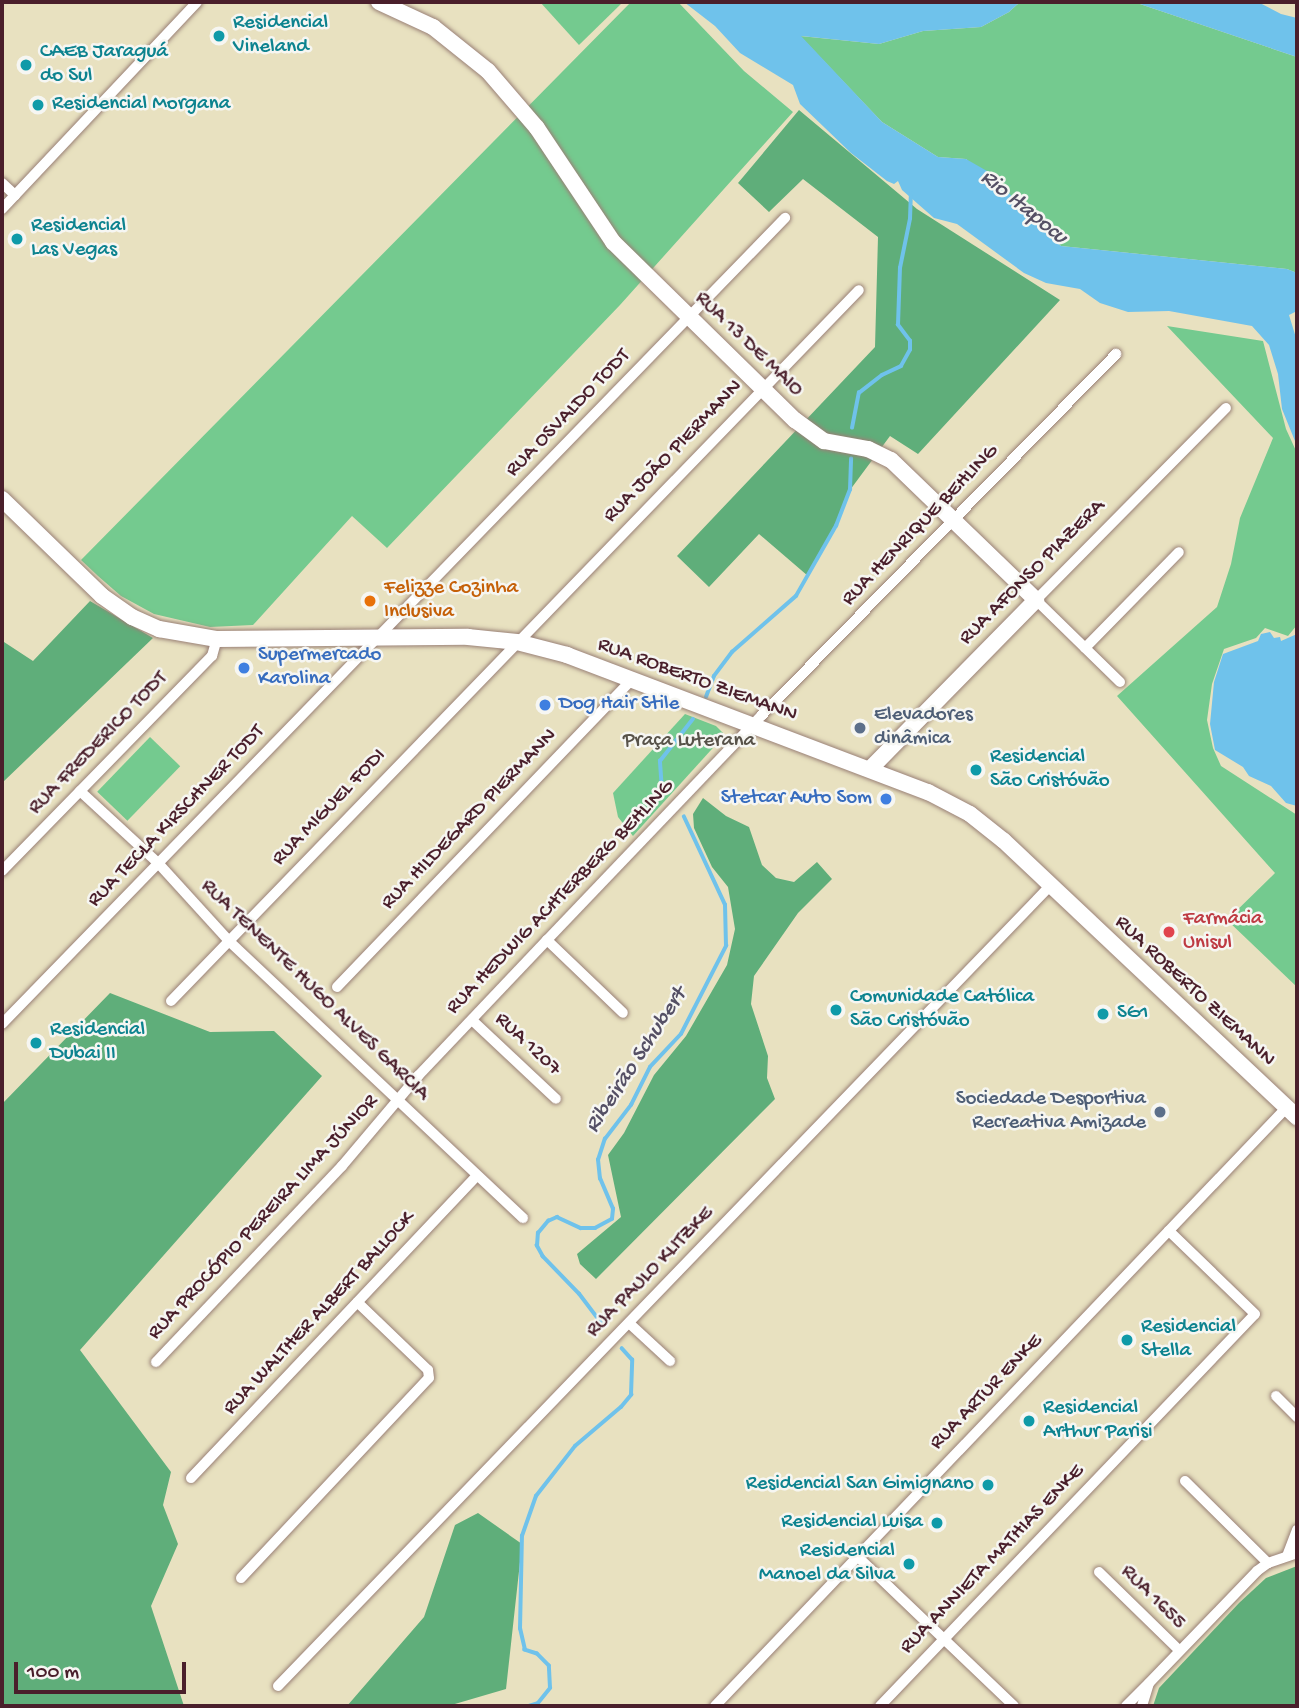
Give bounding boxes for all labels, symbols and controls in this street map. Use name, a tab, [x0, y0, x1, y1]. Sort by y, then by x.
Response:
place label: Residencial Vineland	[233, 11, 328, 61]
marker: Residencial Vineland	[211, 28, 227, 44]
place label: CAEB Jaraguá do Sul	[40, 40, 168, 90]
marker: CAEB Jaraguá do Sul	[18, 57, 34, 73]
place label: Residencial Morgana	[52, 92, 230, 118]
marker: Residencial Morgana	[30, 97, 46, 113]
water label: Rio Itapocu	[974, 165, 1072, 251]
place label: Residencial Las Vegas	[31, 214, 126, 264]
marker: Residencial Las Vegas	[9, 231, 25, 247]
street label: RUA 13 DE MAIO	[688, 287, 808, 403]
street label: RUA OSVALDO TODT	[501, 345, 637, 483]
street label: RUA JOÃO PIERMANN	[599, 375, 749, 529]
street label: RUA HENRIQUE BEHLING	[837, 440, 1005, 612]
street label: RUA AFONSO PIAZERA	[955, 495, 1111, 651]
place label: Felizze Cozinha Inclusiva	[384, 576, 518, 626]
marker: Felizze Cozinha Inclusiva	[362, 593, 378, 609]
street label: RUA ROBERTO ZIEMANN	[594, 633, 800, 729]
place label: Supermercado Karolina	[258, 643, 381, 693]
marker: Supermercado Karolina	[236, 660, 252, 676]
street label: RUA FREDERICO TODT	[24, 667, 174, 821]
place label: Dog Hair Stile	[559, 692, 679, 718]
marker: Dog Hair Stile	[537, 697, 553, 713]
place label: Elevadores dinâmica	[874, 703, 973, 753]
street label: RUA TECLA KIRSCHNER TODT	[83, 720, 271, 914]
marker: Elevadores dinâmica	[852, 720, 868, 736]
street label: RUA HILDEGARD PIERMANN	[377, 724, 563, 916]
park label: Praça Luterana	[623, 729, 755, 755]
street label: RUA MIGUEL FODI	[268, 744, 392, 872]
place label: Residencial São Cristóvão	[990, 745, 1110, 795]
marker: Residencial São Cristóvão	[968, 762, 984, 778]
street label: RUA HEDWIG ACHTERBERG BEHLING	[442, 775, 680, 1021]
place label: Stetcar Auto Som	[721, 786, 872, 812]
marker: Stetcar Auto Som	[878, 791, 894, 807]
street label: RUA TENENTE HUGO ALVES GARCIA	[194, 875, 434, 1107]
place label: Farmácia Unisul	[1183, 907, 1263, 957]
street label: RUA ROBERTO ZIEMANN	[1108, 911, 1280, 1073]
marker: Farmácia Unisul	[1161, 924, 1177, 940]
water label: Ribeirão Schubert	[580, 983, 694, 1139]
place label: Comunidade Católica São Cristóvão	[850, 985, 1034, 1035]
place label: SG1	[1117, 1001, 1148, 1027]
marker: Comunidade Católica São Cristóvão	[828, 1002, 844, 1018]
marker: SG1	[1095, 1006, 1111, 1022]
street label: RUA 1207	[488, 1008, 566, 1082]
place label: Residencial Dubai II	[50, 1018, 145, 1068]
marker: Residencial Dubai II	[28, 1035, 44, 1051]
place label: Sociedade Desportiva Recreativa Amizade	[956, 1087, 1146, 1137]
street label: RUA PROCÓPIO PEREIRA LIMA JÚNIOR	[143, 1090, 385, 1346]
marker: Sociedade Desportiva Recreativa Amizade	[1152, 1104, 1168, 1120]
street label: RUA PAULO KLITZKE	[582, 1202, 720, 1344]
street label: RUA WALTHER ALBERT BALLOCK	[219, 1207, 421, 1421]
place label: Residencial Stella	[1141, 1315, 1236, 1365]
street label: RUA ARTUR ENKE	[925, 1330, 1049, 1456]
marker: Residencial Stella	[1119, 1332, 1135, 1348]
place label: Residencial Arthur Parisi	[1043, 1396, 1152, 1446]
marker: Residencial Arthur Parisi	[1021, 1413, 1037, 1429]
street label: RUA ANNIETA MATHIAS ENKE	[896, 1460, 1090, 1660]
place label: Residencial San Gimignano	[746, 1472, 974, 1498]
marker: Residencial San Gimignano	[980, 1477, 996, 1493]
place label: Residencial Luisa	[781, 1510, 923, 1536]
marker: Residencial Luisa	[929, 1515, 945, 1531]
place label: Residencial Manoel da Silva	[759, 1539, 895, 1589]
marker: Residencial Manoel da Silva	[901, 1556, 917, 1572]
street label: RUA 1655	[1114, 1560, 1190, 1636]
scale bar	[18, 1648, 189, 1692]
text: 100 m	[27, 1661, 79, 1686]

